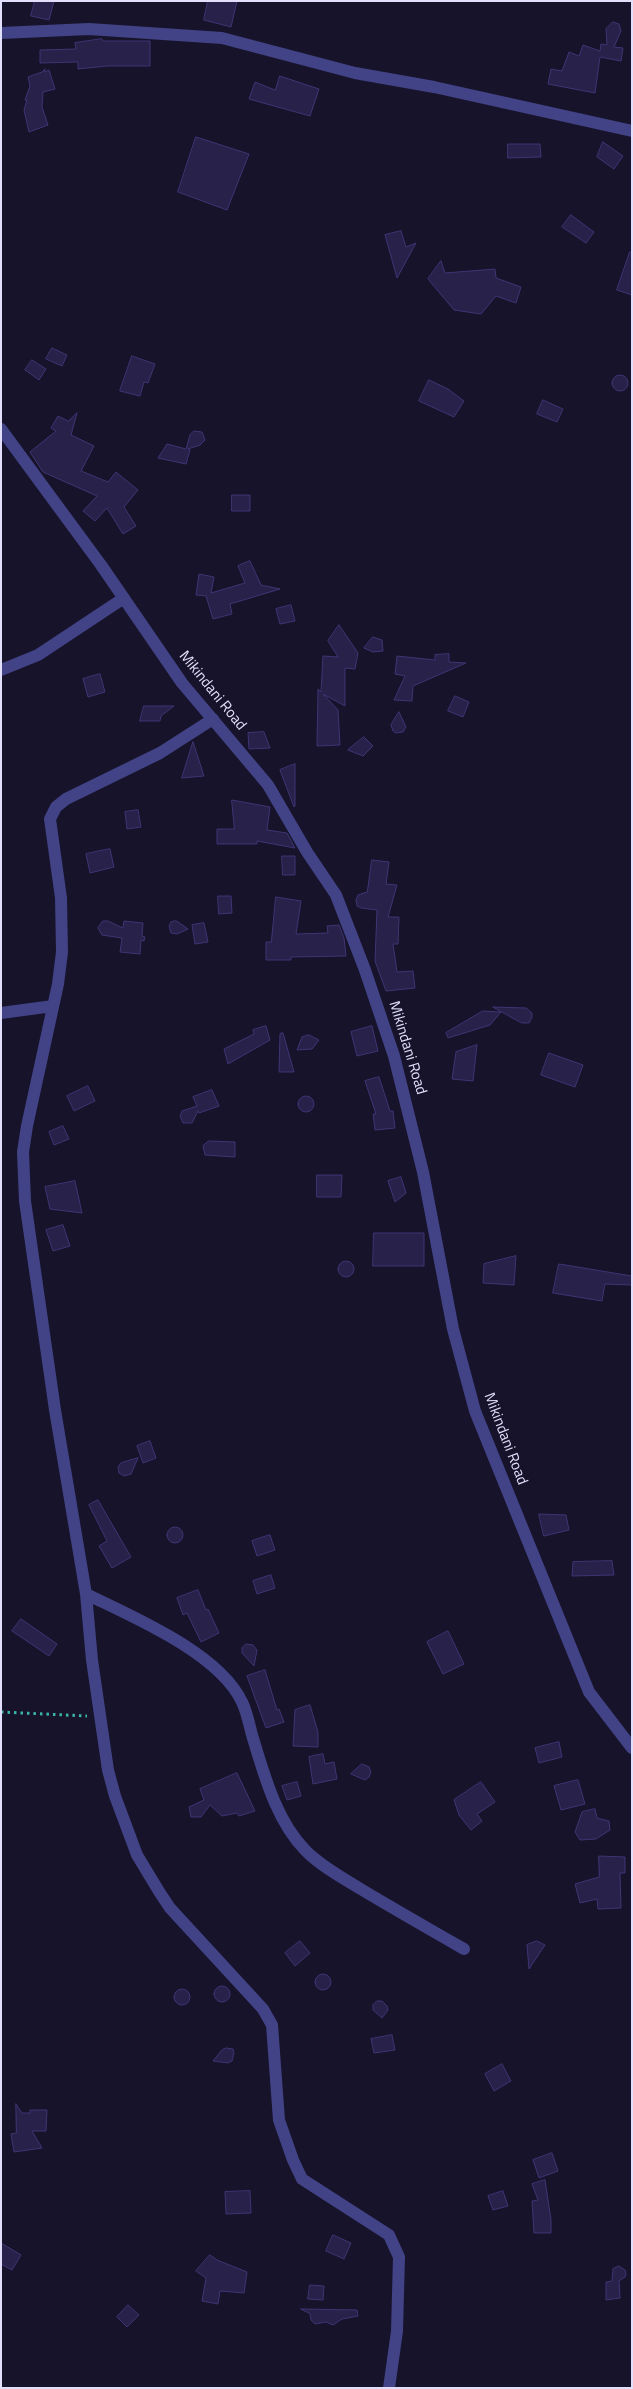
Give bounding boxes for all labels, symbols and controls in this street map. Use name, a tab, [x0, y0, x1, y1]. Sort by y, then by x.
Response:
street label: Mikindani Road	[174, 648, 250, 734]
street label: Mikindani Road	[384, 999, 430, 1097]
street label: Mikindani Road	[479, 1391, 531, 1487]

